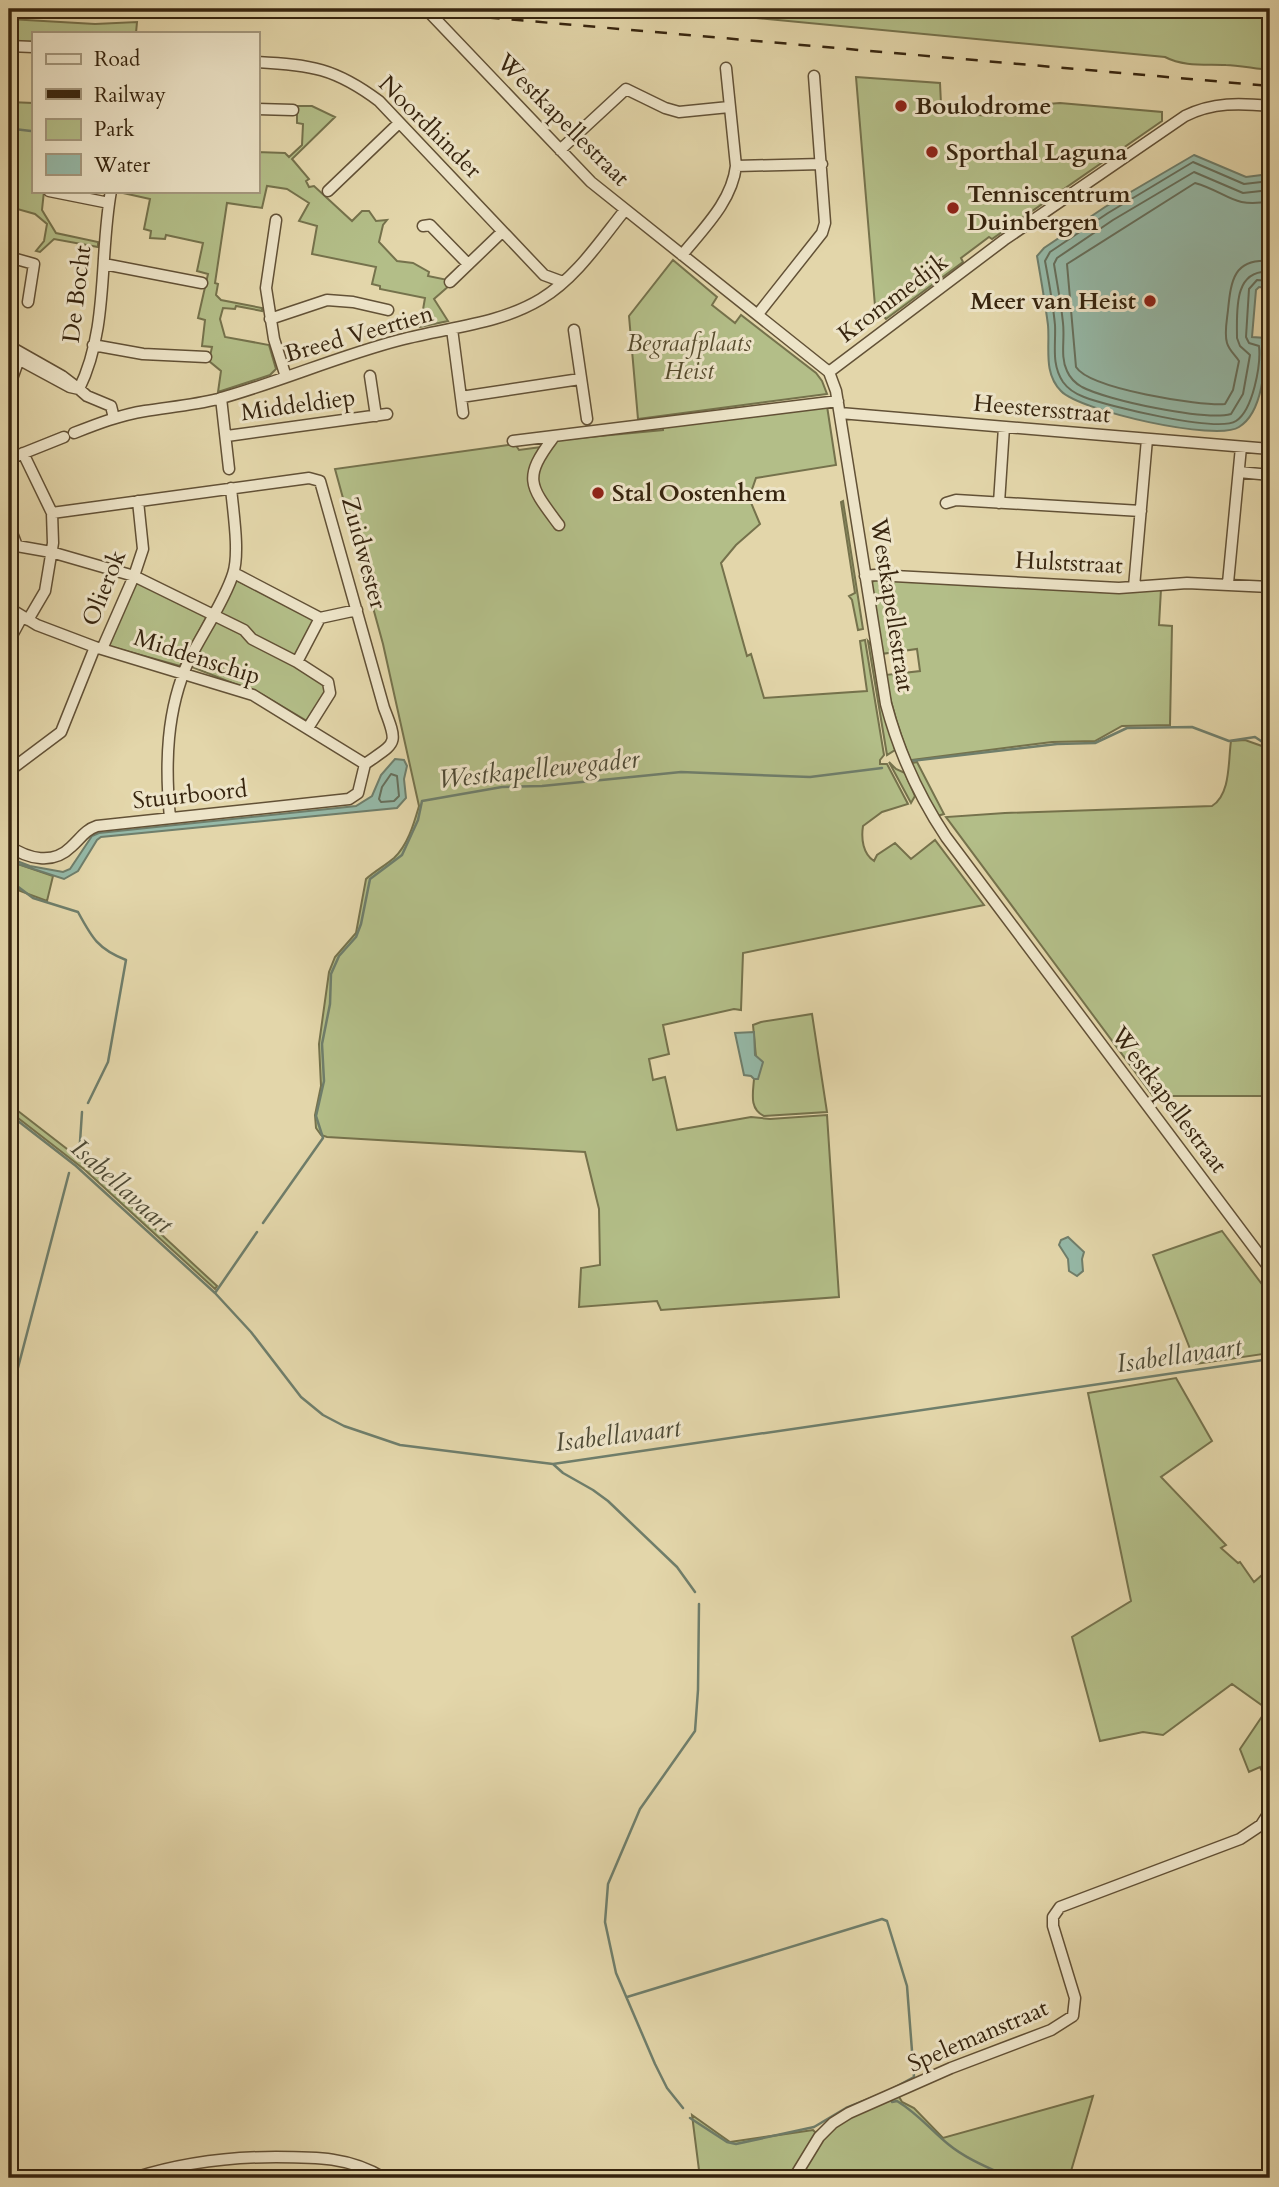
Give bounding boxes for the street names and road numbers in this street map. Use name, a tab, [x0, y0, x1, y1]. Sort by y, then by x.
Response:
street label: Westkapellestraat	[489, 46, 637, 194]
street label: Noordhinder	[371, 68, 489, 186]
street label: De Bocht	[55, 243, 99, 345]
street label: Krommedijk	[831, 246, 955, 350]
street label: Breed Veertien	[281, 297, 437, 371]
street label: Middeldiep	[239, 381, 357, 429]
street label: Heestersstraat	[972, 387, 1113, 431]
street label: Zuidwester	[333, 493, 395, 613]
street label: Westkapellestraat	[862, 515, 922, 695]
street label: Hulststraat	[1014, 544, 1124, 582]
street label: Olierok	[74, 545, 134, 631]
street label: Middenschip	[130, 621, 264, 693]
street label: Stuurboord	[131, 773, 249, 817]
street label: Westkapellestraat	[1102, 1019, 1235, 1180]
street label: Spelemanstraat	[903, 1991, 1054, 2080]

